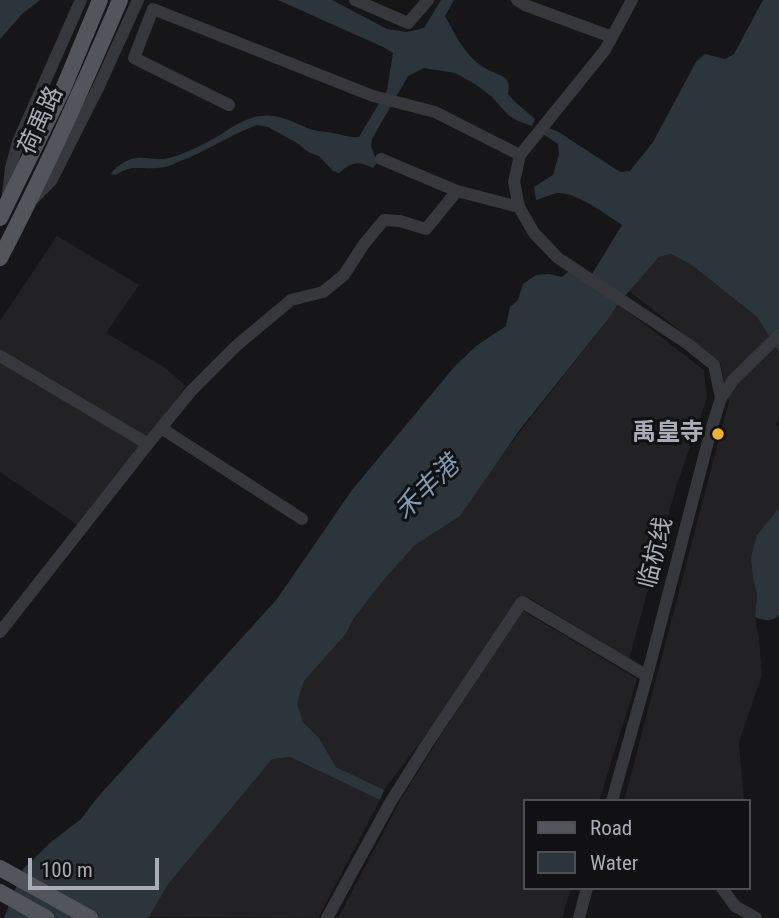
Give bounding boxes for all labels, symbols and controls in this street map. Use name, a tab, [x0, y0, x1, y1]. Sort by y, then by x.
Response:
street label: 荷禹路	[14, 82, 70, 160]
place label: 禹皇寺	[632, 420, 704, 448]
marker: 禹皇寺	[710, 426, 726, 442]
water label: 禾丰港	[389, 451, 467, 527]
street label: 临杭线	[634, 515, 680, 591]
legend	[524, 799, 751, 890]
text: Road	[590, 816, 632, 840]
scale bar	[32, 844, 163, 888]
text: Water	[590, 851, 638, 875]
text: 100 m	[41, 858, 93, 882]

